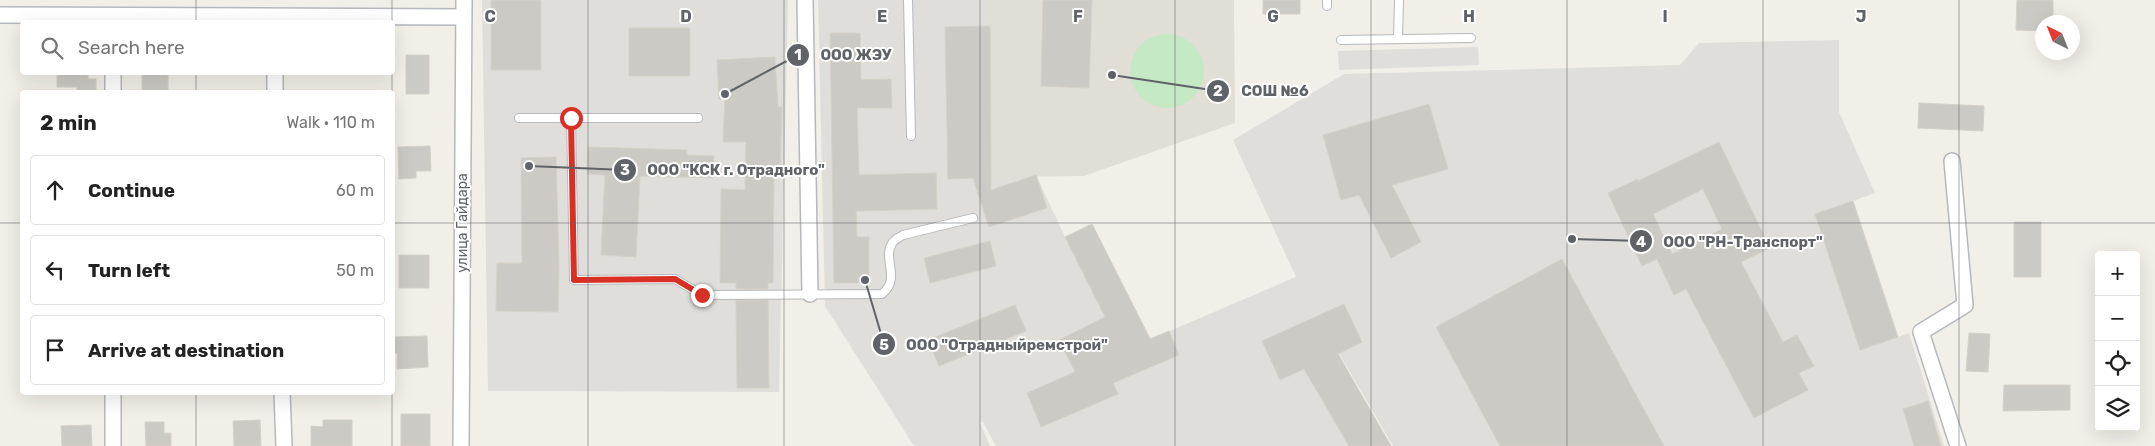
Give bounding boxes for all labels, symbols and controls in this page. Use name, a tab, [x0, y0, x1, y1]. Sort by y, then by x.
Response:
text: C	[484, 7, 496, 26]
text: D	[680, 7, 692, 26]
text: E	[877, 7, 887, 26]
text: F	[1073, 7, 1083, 26]
text: G	[1267, 7, 1279, 26]
text: H	[1463, 7, 1475, 26]
text: I	[1662, 7, 1668, 26]
text: J	[1856, 7, 1866, 26]
north arrow	[2035, 15, 2080, 60]
search box	[20, 20, 395, 75]
icon: search	[38, 34, 66, 62]
text: Search here	[78, 36, 185, 59]
callout: ООО ЖЭУ	[785, 40, 902, 70]
text: 1	[794, 46, 802, 64]
text: ООО ЖЭУ	[820, 46, 892, 64]
callout: СОШ №6	[1206, 76, 1318, 106]
text: 2	[1213, 82, 1223, 100]
text: СОШ №6	[1241, 82, 1309, 100]
route start	[560, 107, 583, 130]
text: 2 min	[40, 110, 97, 135]
text: Walk · 110 m	[287, 113, 375, 132]
callout: ООО "КСК г. Отрадного"	[613, 155, 835, 185]
text: 3	[620, 161, 630, 179]
text: ООО "КСК г. Отрадного"	[647, 161, 825, 179]
street label: улица Гайдара	[454, 173, 471, 273]
icon: ahead	[41, 176, 69, 204]
text: Continue	[88, 179, 175, 202]
text: 60 m	[336, 181, 374, 200]
callout: ООО "РН-Транспорт"	[1629, 226, 1833, 256]
text: 4	[1636, 233, 1646, 251]
text: ООО "РН-Транспорт"	[1663, 233, 1823, 251]
map controls	[2095, 251, 2140, 431]
button: +	[2095, 251, 2140, 296]
icon: left	[41, 256, 69, 284]
text: Turn left	[88, 259, 170, 282]
text: 50 m	[336, 261, 374, 280]
route end	[691, 284, 714, 307]
button: −	[2095, 296, 2140, 341]
callout: ООО "Отрадныйремстрой"	[871, 329, 1118, 359]
icon: arrive	[41, 336, 69, 364]
text: 5	[879, 336, 889, 354]
text: ООО "Отрадныйремстрой"	[906, 336, 1108, 354]
text: Arrive at destination	[88, 339, 284, 362]
button: locate	[2095, 341, 2140, 386]
button: layers	[2095, 386, 2140, 431]

